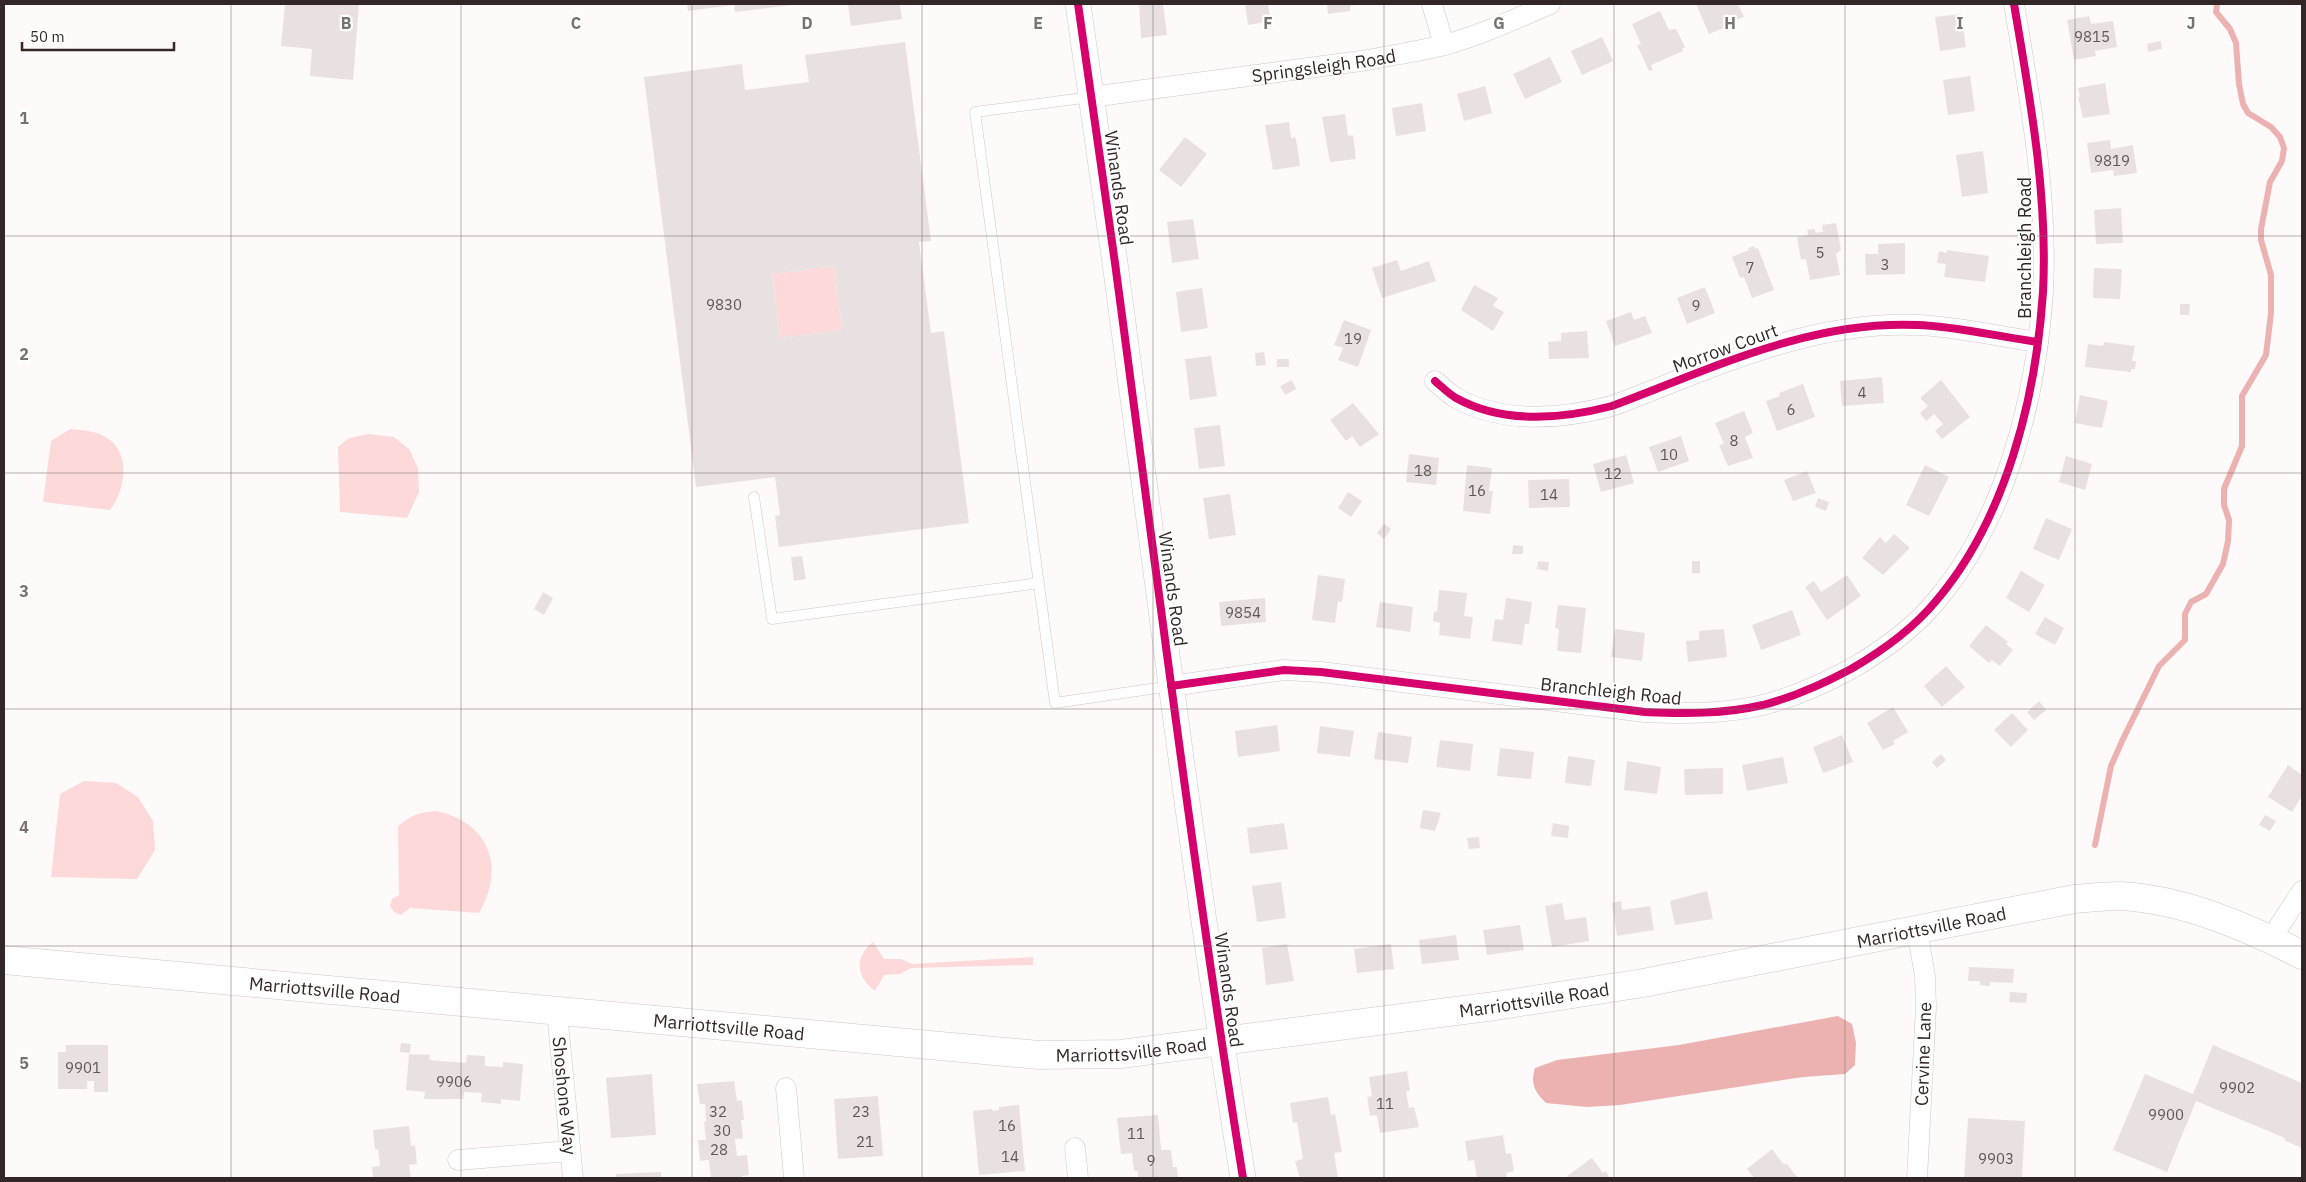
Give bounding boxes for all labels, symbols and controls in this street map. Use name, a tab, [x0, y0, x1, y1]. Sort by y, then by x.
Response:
text: B	[341, 13, 352, 33]
text: C	[571, 13, 581, 33]
text: D	[801, 13, 813, 33]
text: E	[1033, 13, 1043, 33]
text: F	[1263, 13, 1273, 33]
text: G	[1493, 13, 1505, 33]
text: H	[1724, 13, 1736, 33]
text: I	[1957, 13, 1964, 33]
text: J	[2187, 13, 2195, 33]
scale bar	[22, 20, 175, 52]
text: 50 m	[30, 27, 65, 46]
house number: 9815	[2074, 27, 2110, 46]
street label: Springsleigh Road	[1250, 44, 1398, 87]
text: 1	[19, 108, 29, 128]
street label: Winands Road	[1100, 129, 1138, 247]
house number: 9819	[2094, 151, 2130, 170]
street label: Branchleigh Road	[2013, 177, 2036, 319]
house number: 5	[1815, 243, 1825, 262]
house number: 3	[1880, 255, 1890, 274]
house number: 7	[1745, 258, 1755, 277]
house number: 9830	[706, 295, 742, 314]
house number: 9	[1691, 296, 1701, 315]
street label: Morrow Court	[1669, 318, 1781, 378]
house number: 19	[1344, 329, 1362, 348]
text: 2	[19, 344, 29, 364]
house number: 4	[1857, 383, 1867, 402]
house number: 6	[1786, 400, 1796, 419]
house number: 8	[1729, 431, 1739, 450]
house number: 10	[1660, 445, 1678, 464]
house number: 18	[1414, 461, 1432, 480]
house number: 12	[1604, 464, 1622, 483]
house number: 16	[1468, 481, 1486, 500]
house number: 14	[1540, 485, 1558, 504]
street label: Winands Road	[1154, 530, 1192, 648]
text: 3	[19, 581, 29, 601]
house number: 9854	[1225, 603, 1261, 622]
street label: Branchleigh Road	[1539, 672, 1683, 710]
text: 4	[19, 817, 29, 837]
street label: Marriottsville Road	[1855, 901, 2008, 953]
street label: Winands Road	[1210, 931, 1248, 1049]
street label: Marriottsville Road	[248, 971, 401, 1008]
street label: Marriottsville Road	[1458, 977, 1611, 1022]
street label: Cervine Lane	[1910, 1001, 1936, 1107]
street label: Marriottsville Road	[652, 1008, 806, 1045]
street label: Marriottsville Road	[1056, 1032, 1208, 1066]
street label: Shoshone Way	[548, 1035, 582, 1156]
text: 5	[19, 1053, 29, 1073]
house number: 9901	[65, 1058, 101, 1077]
house number: 9906	[436, 1072, 472, 1091]
house number: 9902	[2219, 1078, 2255, 1097]
house number: 11	[1376, 1094, 1394, 1113]
house number: 32	[709, 1102, 727, 1121]
house number: 23	[852, 1102, 870, 1121]
house number: 9900	[2148, 1105, 2184, 1124]
house number: 16	[998, 1116, 1016, 1135]
house number: 30	[713, 1121, 731, 1140]
house number: 11	[1127, 1124, 1145, 1143]
house number: 21	[856, 1132, 874, 1151]
house number: 28	[710, 1140, 728, 1159]
house number: 14	[1001, 1147, 1019, 1166]
house number: 9903	[1978, 1149, 2014, 1168]
house number: 9	[1146, 1151, 1156, 1170]

